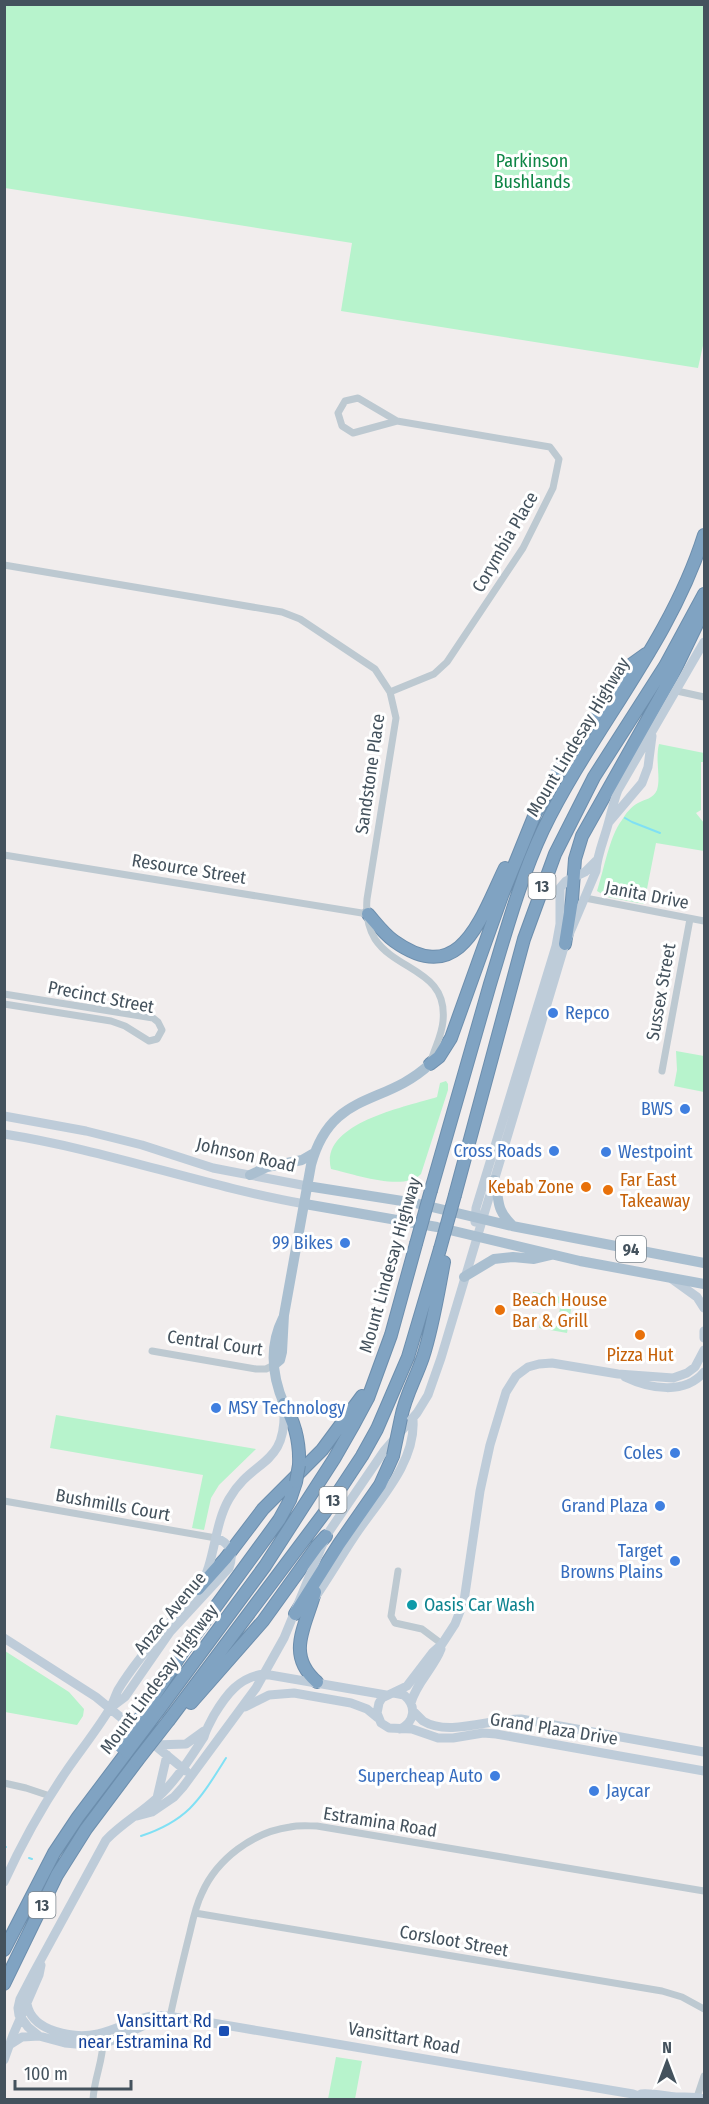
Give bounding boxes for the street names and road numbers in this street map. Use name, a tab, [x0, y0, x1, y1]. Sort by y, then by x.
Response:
street label: Corymbia Place	[467, 488, 543, 596]
street label: Mount Lindesay Highway	[522, 653, 634, 821]
street label: Sandstone Place	[351, 712, 389, 836]
street label: Resource Street	[130, 849, 248, 889]
road number: 13	[528, 873, 556, 899]
street label: Janita Drive	[603, 876, 691, 914]
street label: Sussex Street	[642, 941, 680, 1042]
street label: Precinct Street	[46, 976, 156, 1018]
street label: Johnson Road	[194, 1133, 298, 1177]
street label: Mount Lindesay Highway	[354, 1175, 426, 1355]
road number: 94	[616, 1236, 646, 1262]
street label: Central Court	[166, 1325, 264, 1361]
street label: Bushmills Court	[54, 1484, 172, 1526]
road number: 13	[320, 1487, 346, 1513]
street label: Anzac Avenue	[129, 1567, 211, 1659]
street label: Mount Lindesay Highway	[96, 1600, 222, 1758]
street label: Grand Plaza Drive	[489, 1708, 620, 1750]
street label: Estramina Road	[322, 1802, 438, 1842]
road number: 13	[28, 1892, 56, 1918]
street label: Corsloot Street	[398, 1921, 510, 1961]
street label: Vansittart Road	[346, 2017, 462, 2059]

